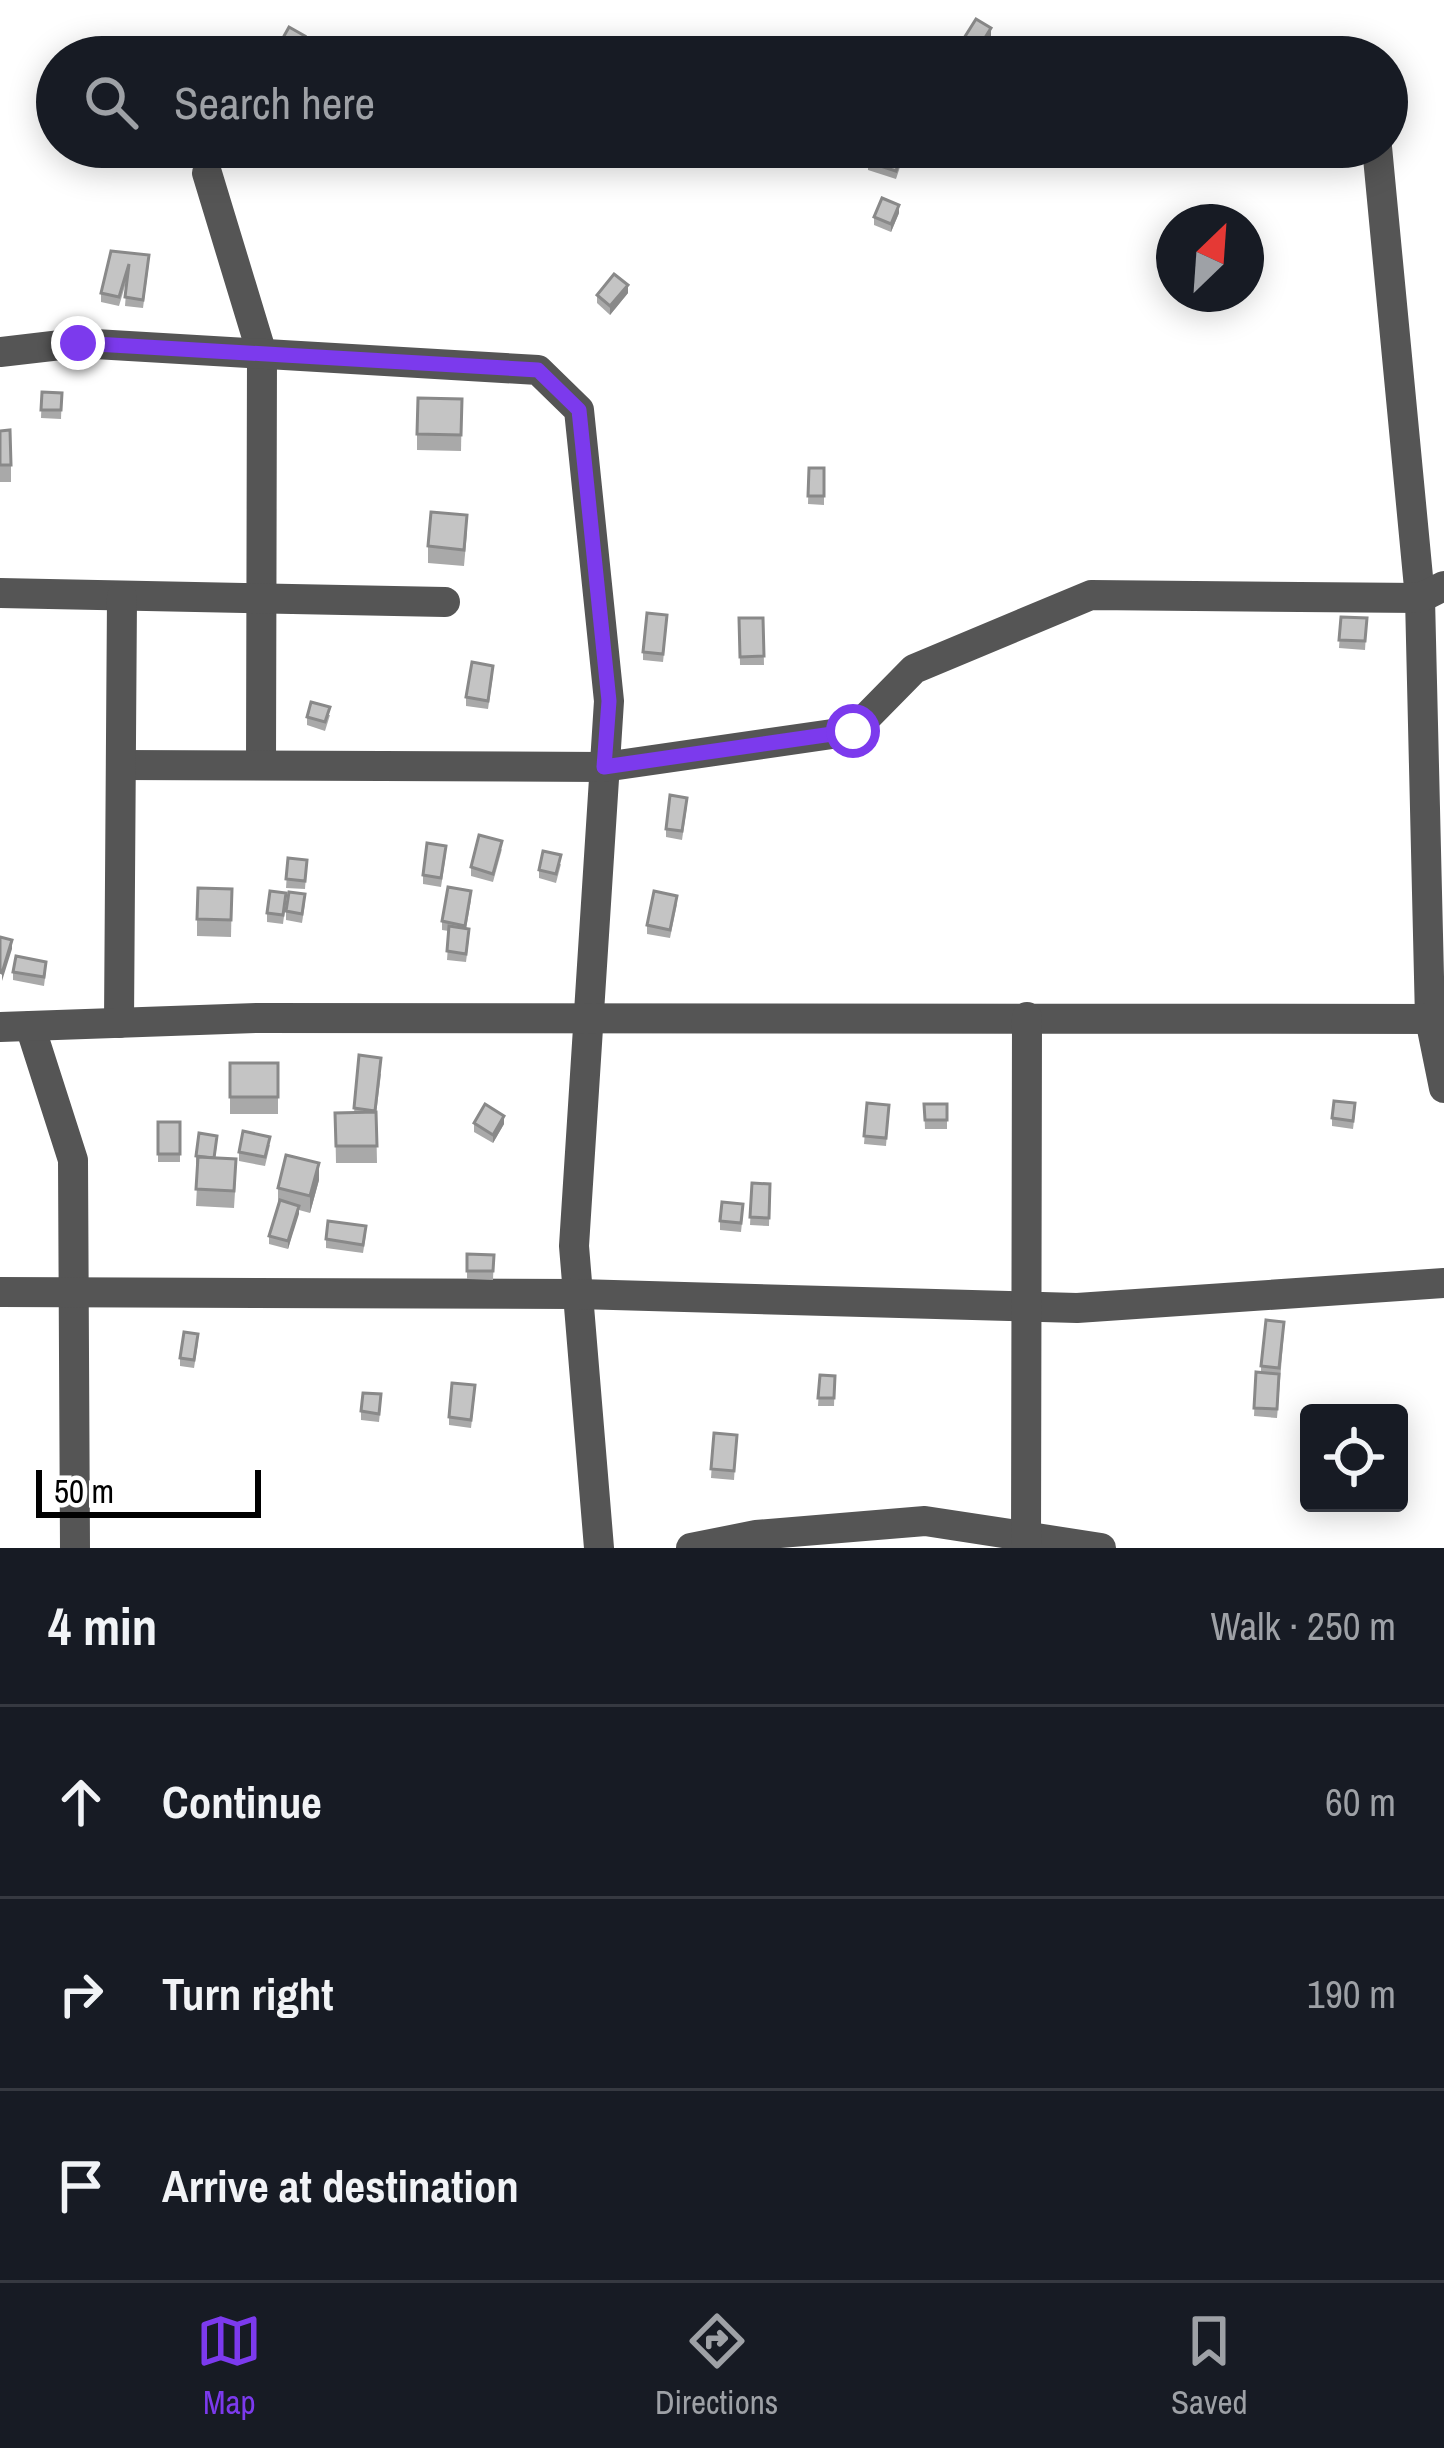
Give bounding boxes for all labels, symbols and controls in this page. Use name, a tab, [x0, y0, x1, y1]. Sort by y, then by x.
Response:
search box	[36, 36, 1408, 168]
icon: search	[78, 69, 144, 135]
text: Search here	[174, 72, 375, 133]
north arrow	[1156, 204, 1264, 312]
route end	[51, 316, 105, 370]
route start	[826, 704, 880, 758]
map controls	[1300, 1404, 1408, 1512]
button: locate	[1300, 1404, 1408, 1512]
scale bar	[36, 1464, 261, 1517]
text: 50 m	[54, 1469, 114, 1513]
text: 4 min	[48, 1592, 157, 1661]
text: Walk · 250 m	[1211, 1600, 1396, 1652]
icon: ahead	[48, 1769, 114, 1835]
text: Continue	[162, 1771, 322, 1832]
text: 60 m	[1325, 1776, 1396, 1828]
icon: right	[48, 1961, 114, 2027]
text: Turn right	[162, 1963, 334, 2024]
text: 190 m	[1307, 1968, 1396, 2020]
icon: arrive	[48, 2153, 114, 2219]
text: Arrive at destination	[162, 2155, 519, 2216]
tab: Map	[196, 2308, 262, 2424]
tab: Directions	[655, 2308, 778, 2424]
tab: Saved	[1171, 2308, 1248, 2424]

